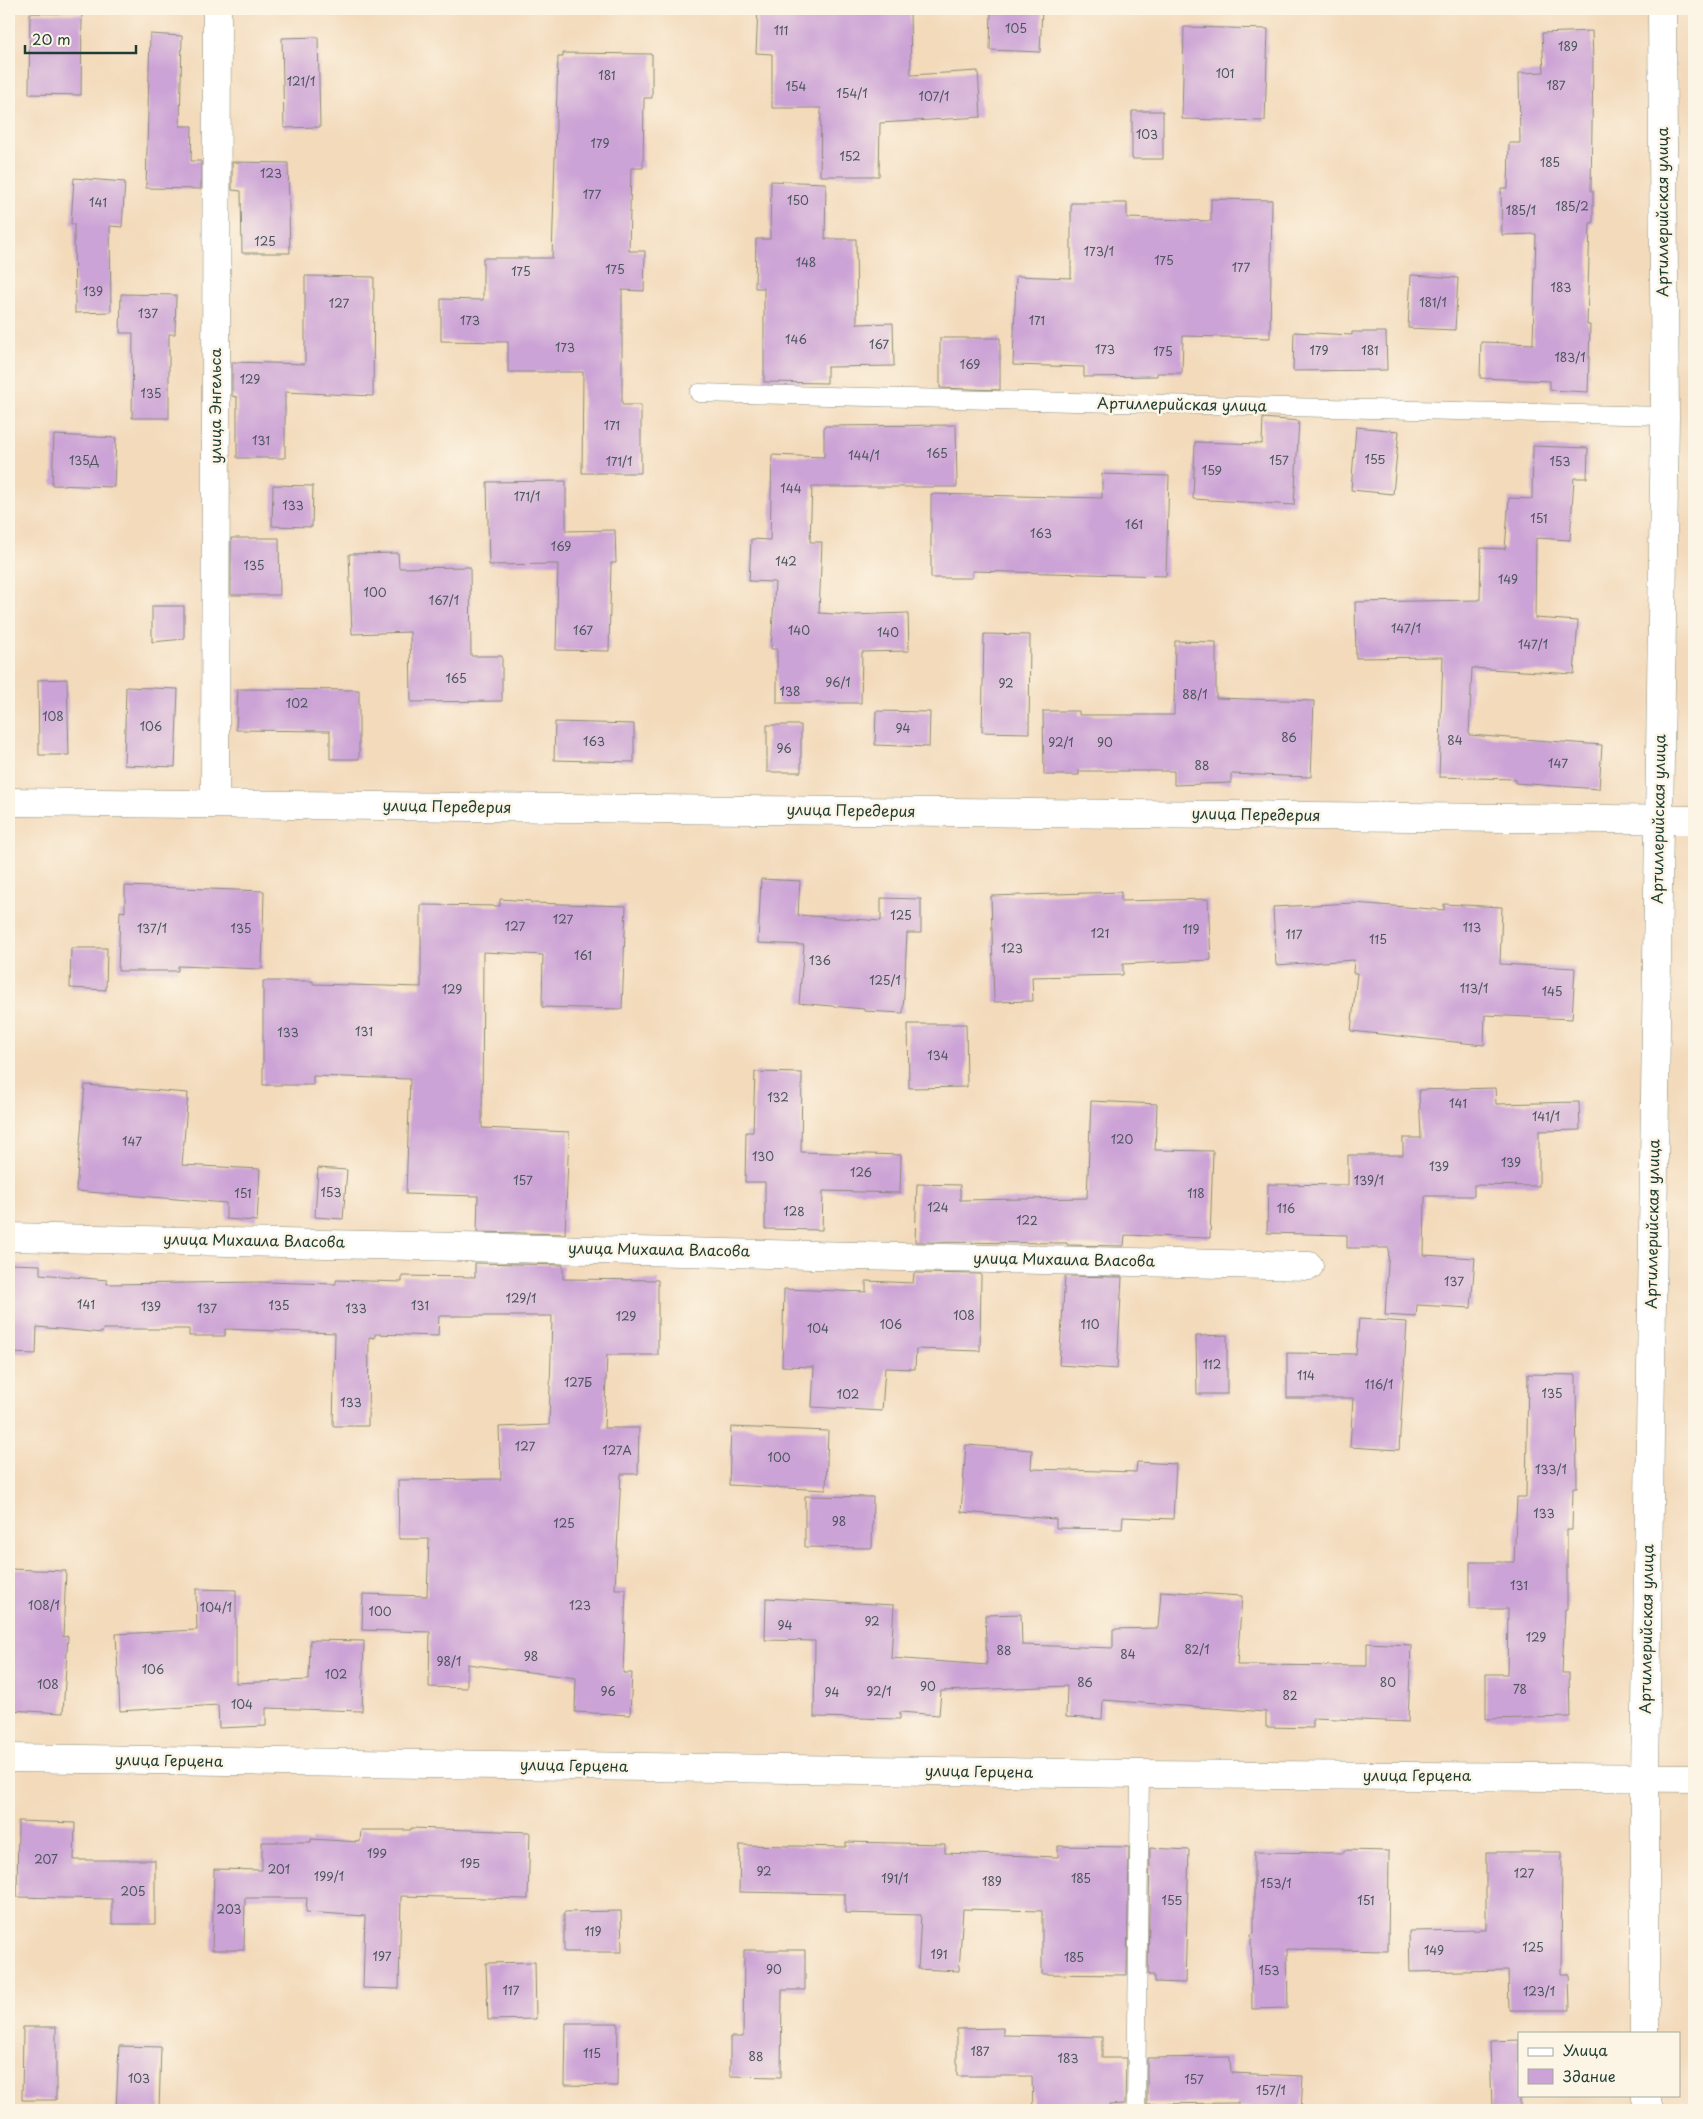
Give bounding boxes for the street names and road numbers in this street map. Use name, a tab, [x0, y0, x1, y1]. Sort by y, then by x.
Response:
street label: Артиллерийская улица	[1650, 127, 1673, 297]
street label: улица Энгельса	[203, 348, 226, 464]
street label: Артиллерийская улица	[1097, 391, 1268, 416]
street label: Артиллерийская улица	[1645, 733, 1670, 904]
street label: улица Передерия	[382, 793, 512, 818]
street label: улица Передерия	[786, 797, 916, 822]
street label: улица Передерия	[1191, 801, 1321, 826]
street label: Артиллерийская улица	[1639, 1138, 1664, 1309]
street label: улица Михаила Власова	[163, 1226, 346, 1253]
street label: улица Михаила Власова	[568, 1235, 751, 1262]
street label: улица Михаила Власова	[973, 1245, 1156, 1272]
street label: Артиллерийская улица	[1633, 1543, 1658, 1714]
street label: улица Герцена	[115, 1747, 224, 1772]
street label: улица Герцена	[520, 1752, 629, 1777]
street label: улица Герцена	[925, 1758, 1034, 1783]
street label: улица Герцена	[1363, 1763, 1472, 1786]

